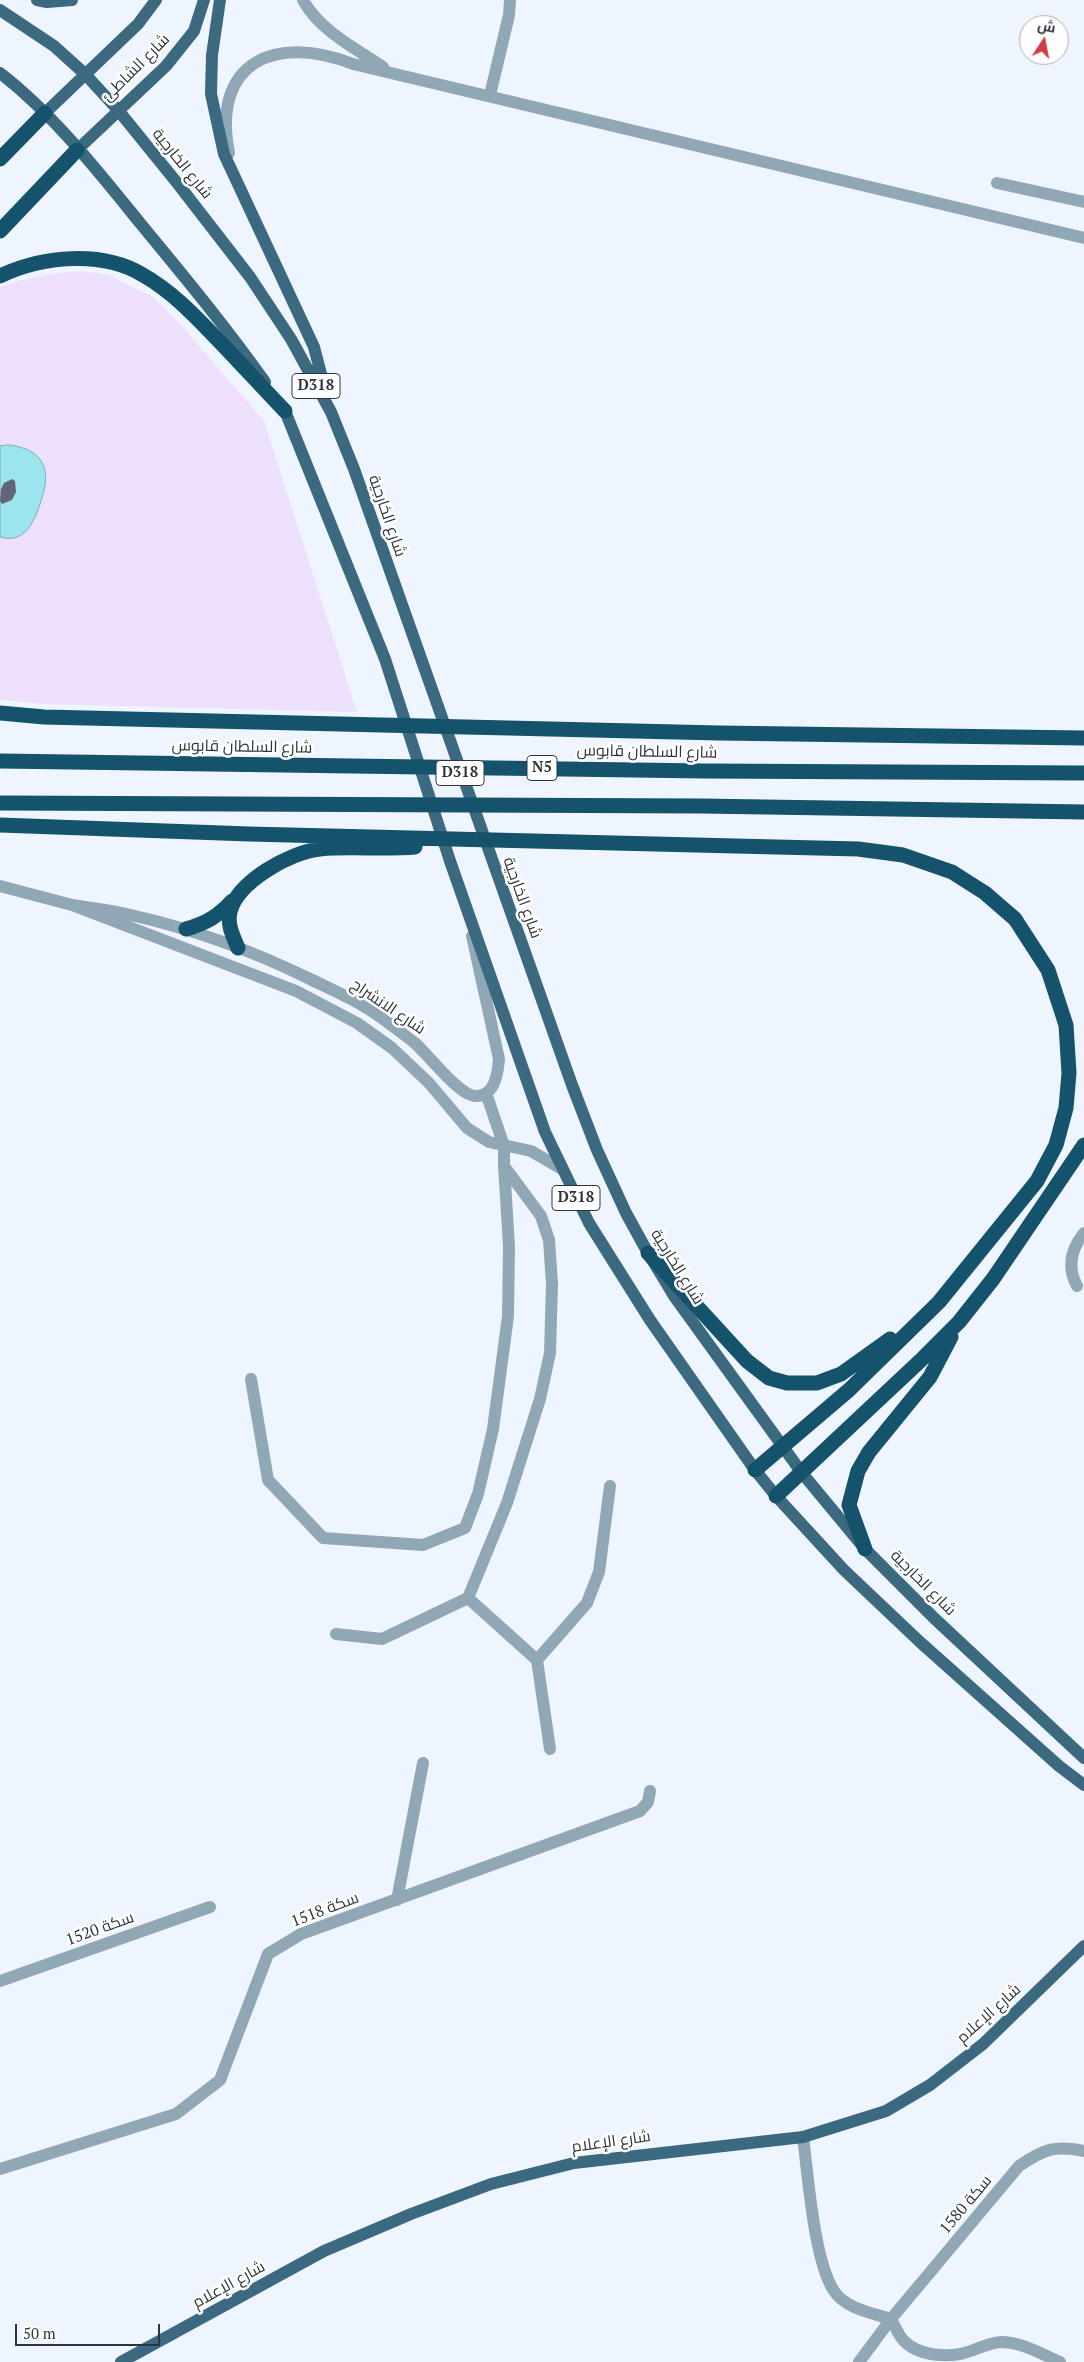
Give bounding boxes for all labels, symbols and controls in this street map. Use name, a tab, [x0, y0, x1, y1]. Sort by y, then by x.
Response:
north arrow	[1019, 15, 1069, 65]
text: ش	[1036, 15, 1057, 37]
street label: شارع الشاطئ	[98, 30, 174, 106]
street label: شارع الخارجية	[148, 125, 216, 203]
road number: D318	[292, 374, 340, 398]
street label: شارع الخارجية	[364, 473, 410, 559]
street label: شارع السلطان قابوس	[171, 736, 313, 758]
street label: شارع السلطان قابوس	[576, 741, 718, 763]
road number: N5	[527, 756, 557, 780]
road number: D318	[436, 760, 484, 786]
street label: شارع الخارجية	[498, 855, 546, 941]
street label: شارع الانشراح	[347, 975, 429, 1039]
road number: D318	[552, 1186, 600, 1210]
street label: شارع الخارجية	[646, 1226, 708, 1308]
street label: شارع الخارجية	[886, 1546, 960, 1620]
street label: سكة 1518	[288, 1888, 362, 1932]
street label: سكة 1520	[63, 1908, 137, 1950]
street label: شارع الإعلام	[953, 1980, 1025, 2048]
street label: شارع الإعلام	[570, 2127, 652, 2157]
street label: سكة 1580	[936, 2172, 996, 2238]
street label: شارع الإعلام	[189, 2257, 269, 2313]
scale bar	[18, 2314, 162, 2346]
text: 50 m	[23, 2323, 56, 2343]

